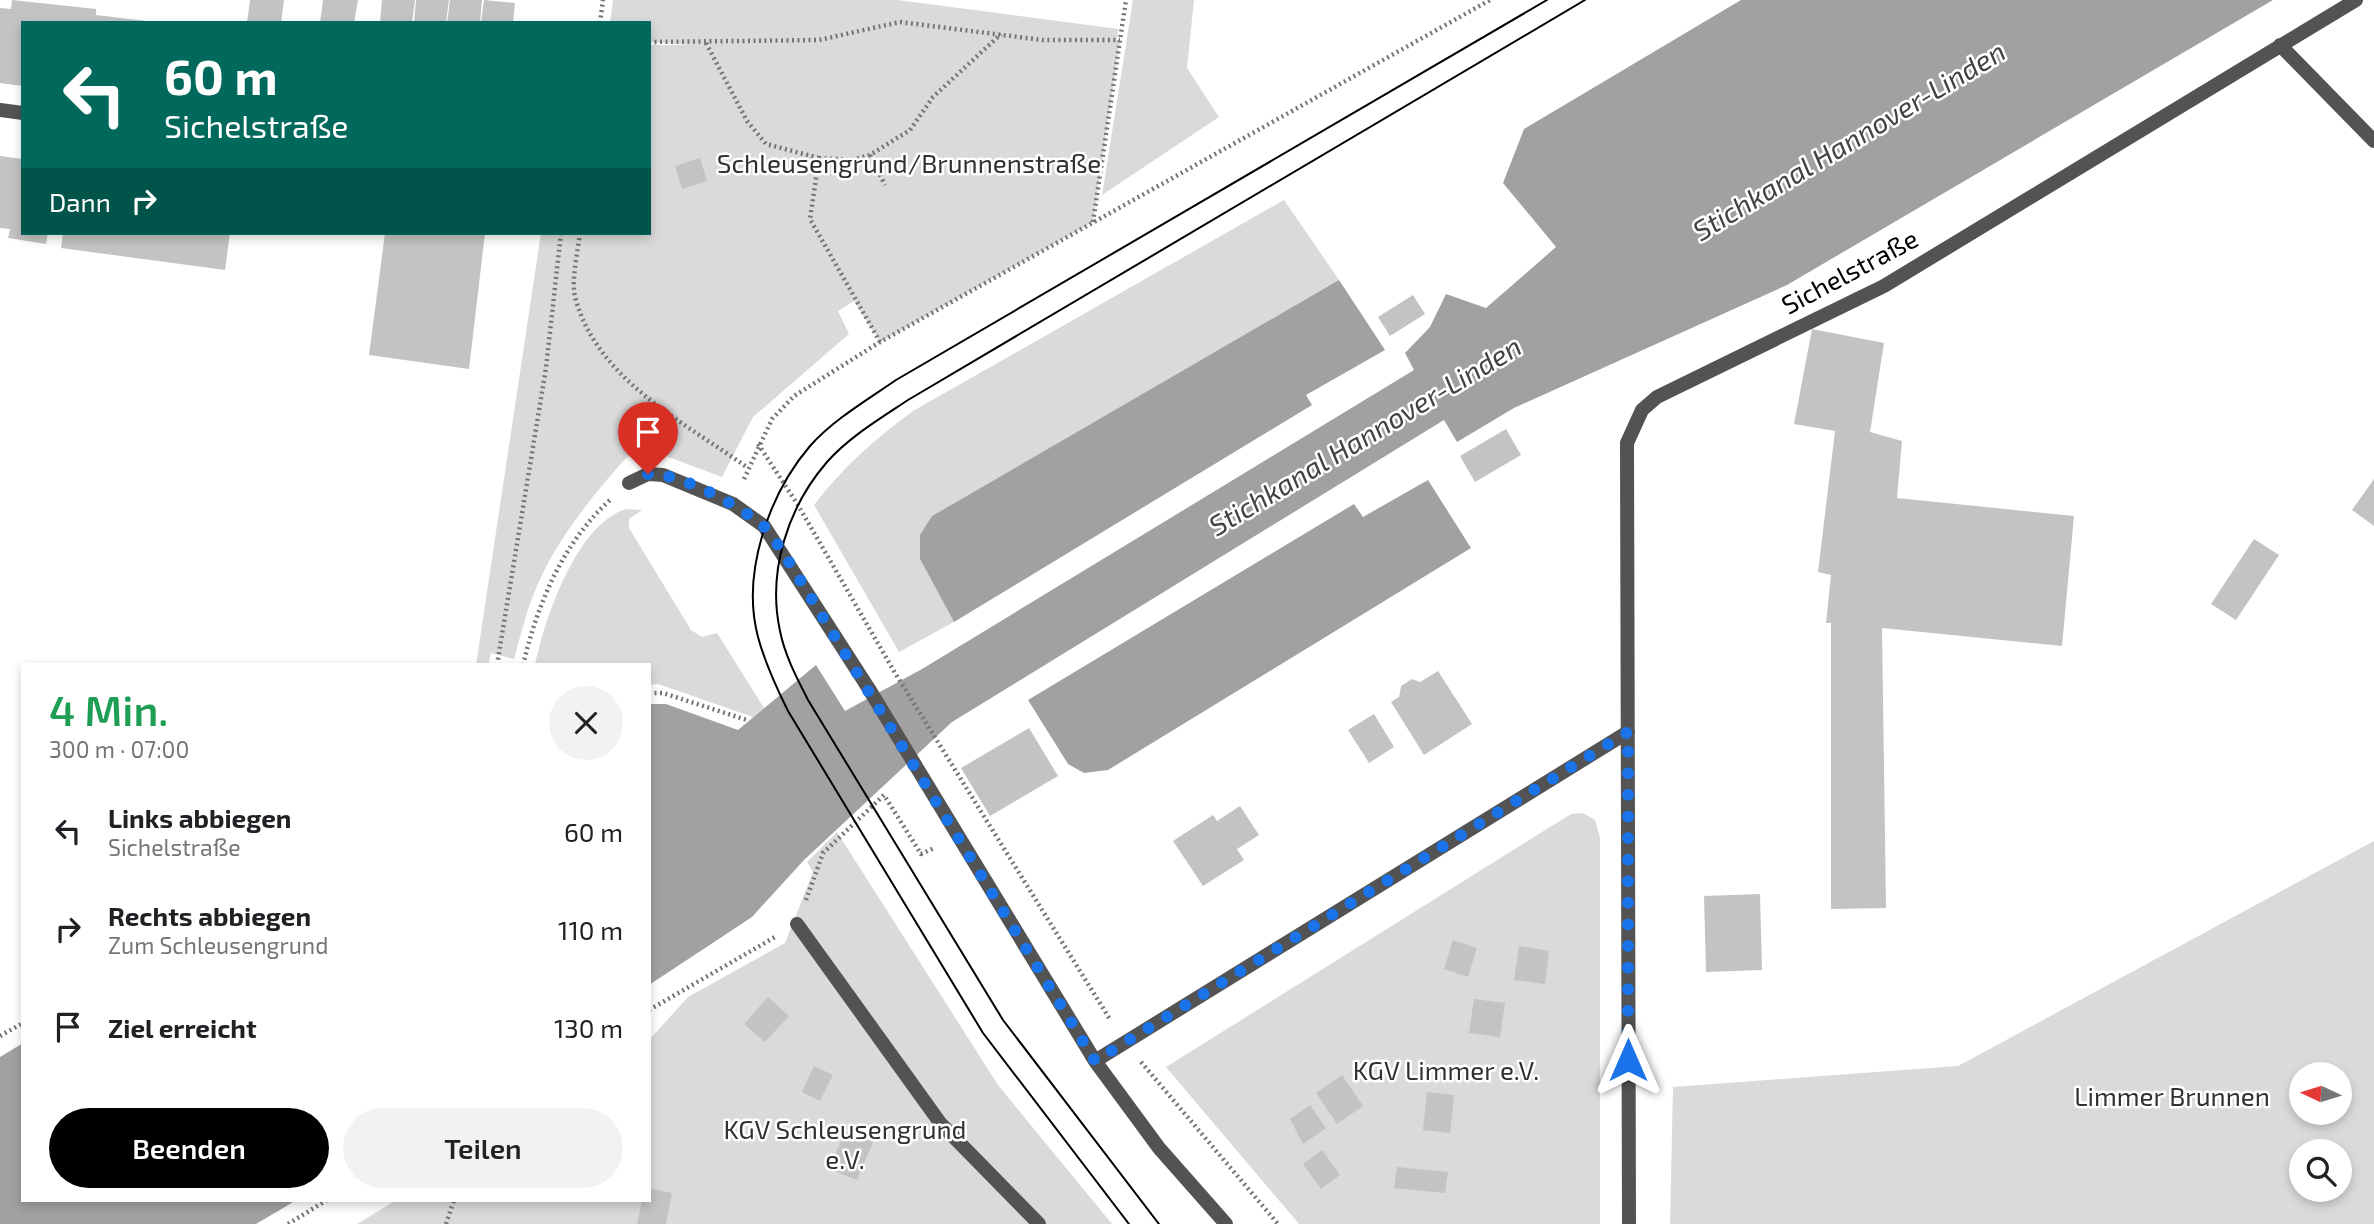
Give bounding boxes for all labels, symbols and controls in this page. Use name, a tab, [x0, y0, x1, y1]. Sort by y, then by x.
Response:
water label: Stichkanal Hannover-Linden	[1686, 33, 2011, 247]
text: 60 m	[164, 46, 278, 105]
icon: left	[49, 49, 140, 140]
text: Sichelstraße	[164, 106, 348, 144]
park label: Schleusengrund/Brunnenstraße	[717, 147, 1101, 178]
icon: right	[125, 182, 163, 220]
text: Dann	[49, 186, 111, 217]
street label: Sichelstraße	[1776, 222, 1923, 320]
water label: Stichkanal Hannover-Linden	[1202, 328, 1527, 542]
pin	[618, 402, 678, 474]
icon: arrive	[629, 413, 667, 451]
text: 4 Min.	[49, 684, 168, 734]
button: close	[549, 686, 623, 760]
text: 300 m · 07:00	[49, 735, 189, 763]
text: Links abbiegen	[108, 802, 292, 833]
icon: left	[49, 812, 87, 850]
text: 60 m	[564, 816, 623, 847]
text: Sichelstraße	[108, 833, 241, 861]
text: Rechts abbiegen	[108, 900, 311, 931]
icon: right	[49, 910, 87, 948]
text: 110 m	[558, 914, 623, 945]
text: Zum Schleusengrund	[108, 931, 328, 959]
icon: arrive	[49, 1008, 87, 1046]
text: Ziel erreicht	[108, 1012, 257, 1043]
text: 130 m	[554, 1012, 623, 1043]
position arrow	[1591, 1023, 1665, 1097]
park label: KGV Limmer e.V.	[1353, 1054, 1539, 1085]
north arrow	[2289, 1062, 2352, 1125]
map controls	[2289, 1062, 2352, 1202]
park label: Limmer Brunnen	[2074, 1080, 2270, 1111]
button: Beenden	[49, 1108, 329, 1188]
button: Teilen	[343, 1108, 623, 1188]
park label: KGV Schleusengrund e.V.	[723, 1113, 967, 1174]
button: search	[2289, 1139, 2352, 1202]

